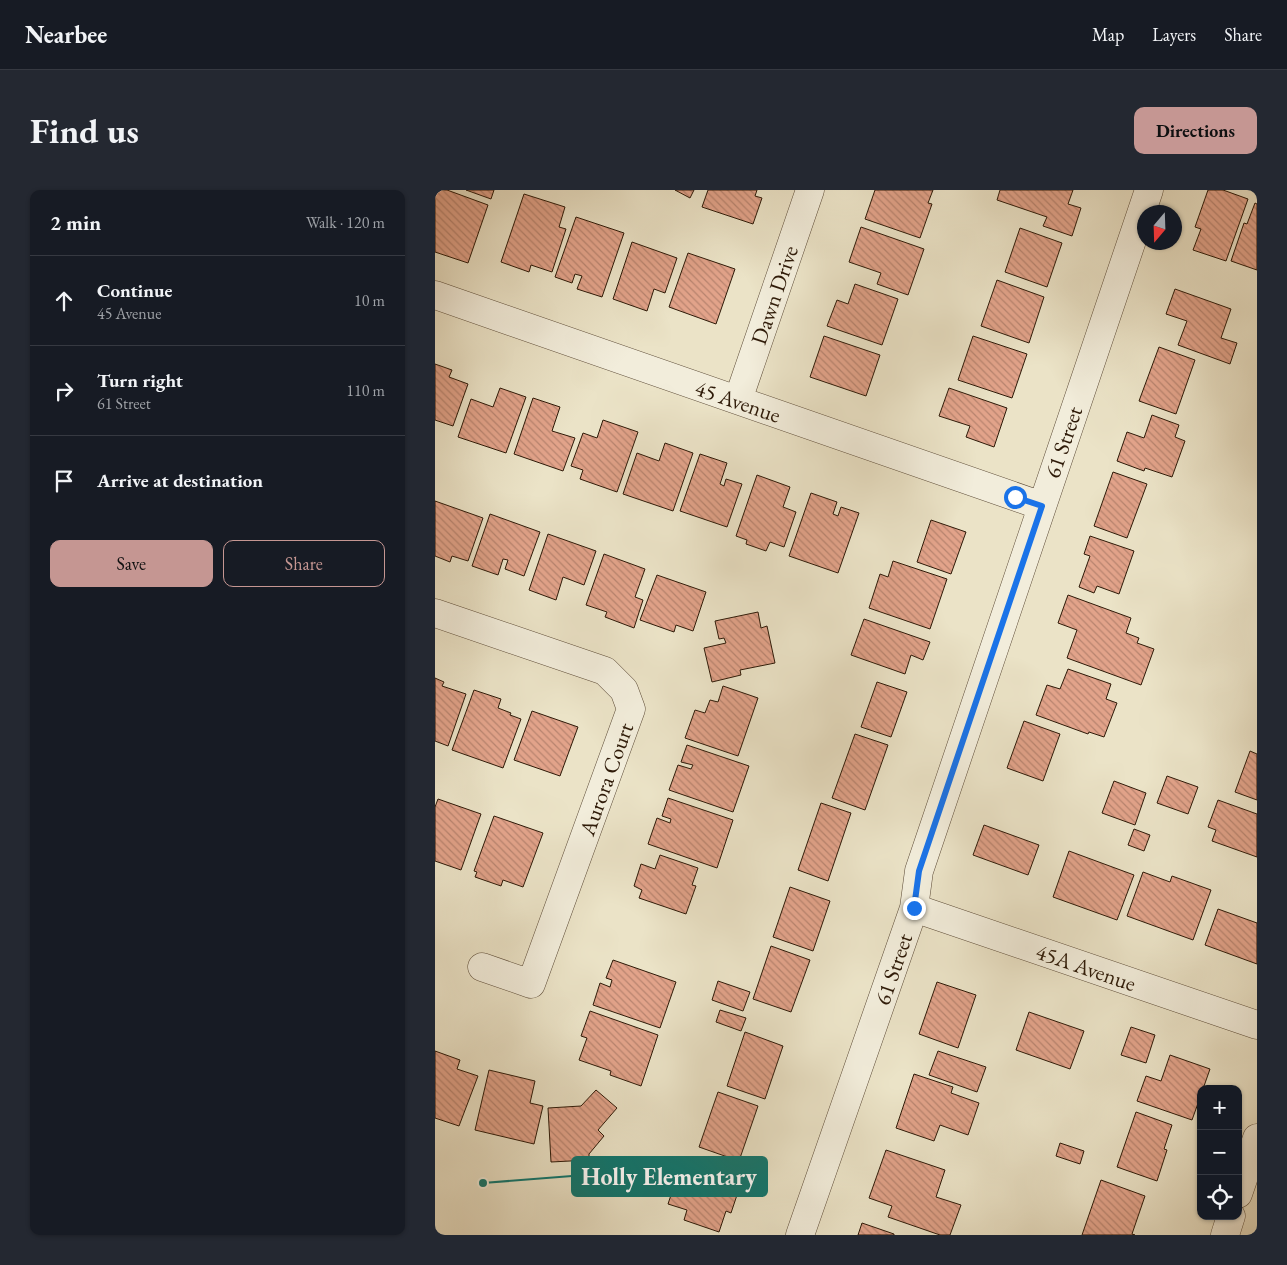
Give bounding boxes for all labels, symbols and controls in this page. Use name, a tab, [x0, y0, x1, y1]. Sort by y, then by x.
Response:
text: Nearbee	[25, 19, 107, 50]
text: Map	[1092, 23, 1124, 46]
text: Layers	[1152, 23, 1196, 46]
text: Share	[1224, 23, 1262, 46]
button: Directions	[1134, 107, 1257, 154]
text: Find us	[30, 108, 139, 153]
north arrow	[1137, 205, 1182, 250]
text: 2 min	[50, 209, 101, 236]
text: Walk · 120 m	[306, 212, 385, 233]
street label: Dawn Drive	[744, 241, 805, 349]
text: Continue	[97, 278, 172, 303]
icon: ahead	[50, 287, 78, 315]
text: 10 m	[354, 290, 385, 311]
text: 45 Avenue	[97, 303, 161, 324]
text: Turn right	[97, 368, 183, 393]
street label: 45 Avenue	[691, 373, 785, 430]
icon: right	[50, 377, 78, 405]
text: 110 m	[346, 380, 385, 401]
text: 61 Street	[97, 393, 151, 414]
street label: 61 Street	[1038, 402, 1089, 482]
icon: arrive	[50, 467, 78, 495]
text: Arrive at destination	[97, 468, 263, 493]
route start	[1004, 486, 1027, 509]
button: Save	[50, 540, 213, 587]
button: Share	[223, 540, 385, 587]
street label: Aurora Court	[572, 719, 640, 840]
route end	[903, 897, 926, 920]
street label: 61 Street	[868, 929, 919, 1009]
street label: 45A Avenue	[1032, 937, 1140, 998]
map controls	[1197, 1085, 1242, 1220]
button: +	[1197, 1085, 1242, 1130]
button: −	[1197, 1130, 1242, 1175]
callout: Holly Elementary	[572, 1157, 767, 1196]
text: Holly Elementary	[581, 1161, 757, 1193]
button: locate	[1197, 1175, 1242, 1220]

